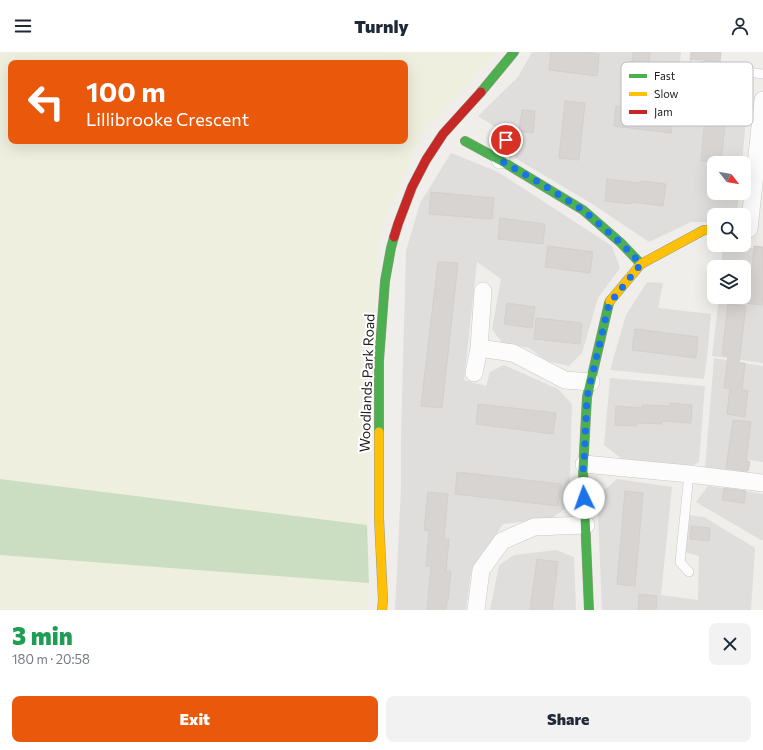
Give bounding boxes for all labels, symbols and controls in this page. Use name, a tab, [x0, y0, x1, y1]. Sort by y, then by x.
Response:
icon: menu	[12, 15, 34, 37]
text: Turnly	[354, 15, 409, 37]
icon: person	[729, 15, 751, 37]
legend	[621, 62, 753, 126]
text: Fast	[654, 69, 676, 82]
text: 100 m	[86, 74, 166, 108]
icon: left	[20, 76, 72, 128]
text: Slow	[654, 87, 679, 100]
text: Jam	[654, 105, 673, 119]
text: Lillibrooke Crescent	[86, 108, 249, 130]
pin	[489, 123, 523, 157]
icon: arrive	[495, 129, 517, 151]
north arrow	[707, 156, 751, 200]
map controls	[707, 156, 751, 304]
button: search	[707, 208, 751, 252]
button: layers	[707, 260, 751, 304]
street label: Woodlands Park Road	[356, 313, 377, 453]
position arrow	[563, 477, 605, 519]
text: 3 min	[12, 621, 73, 650]
button: close	[709, 623, 751, 665]
text: 180 m · 20:58	[12, 651, 90, 667]
button: Exit	[12, 696, 378, 742]
button: Share	[386, 696, 751, 742]

